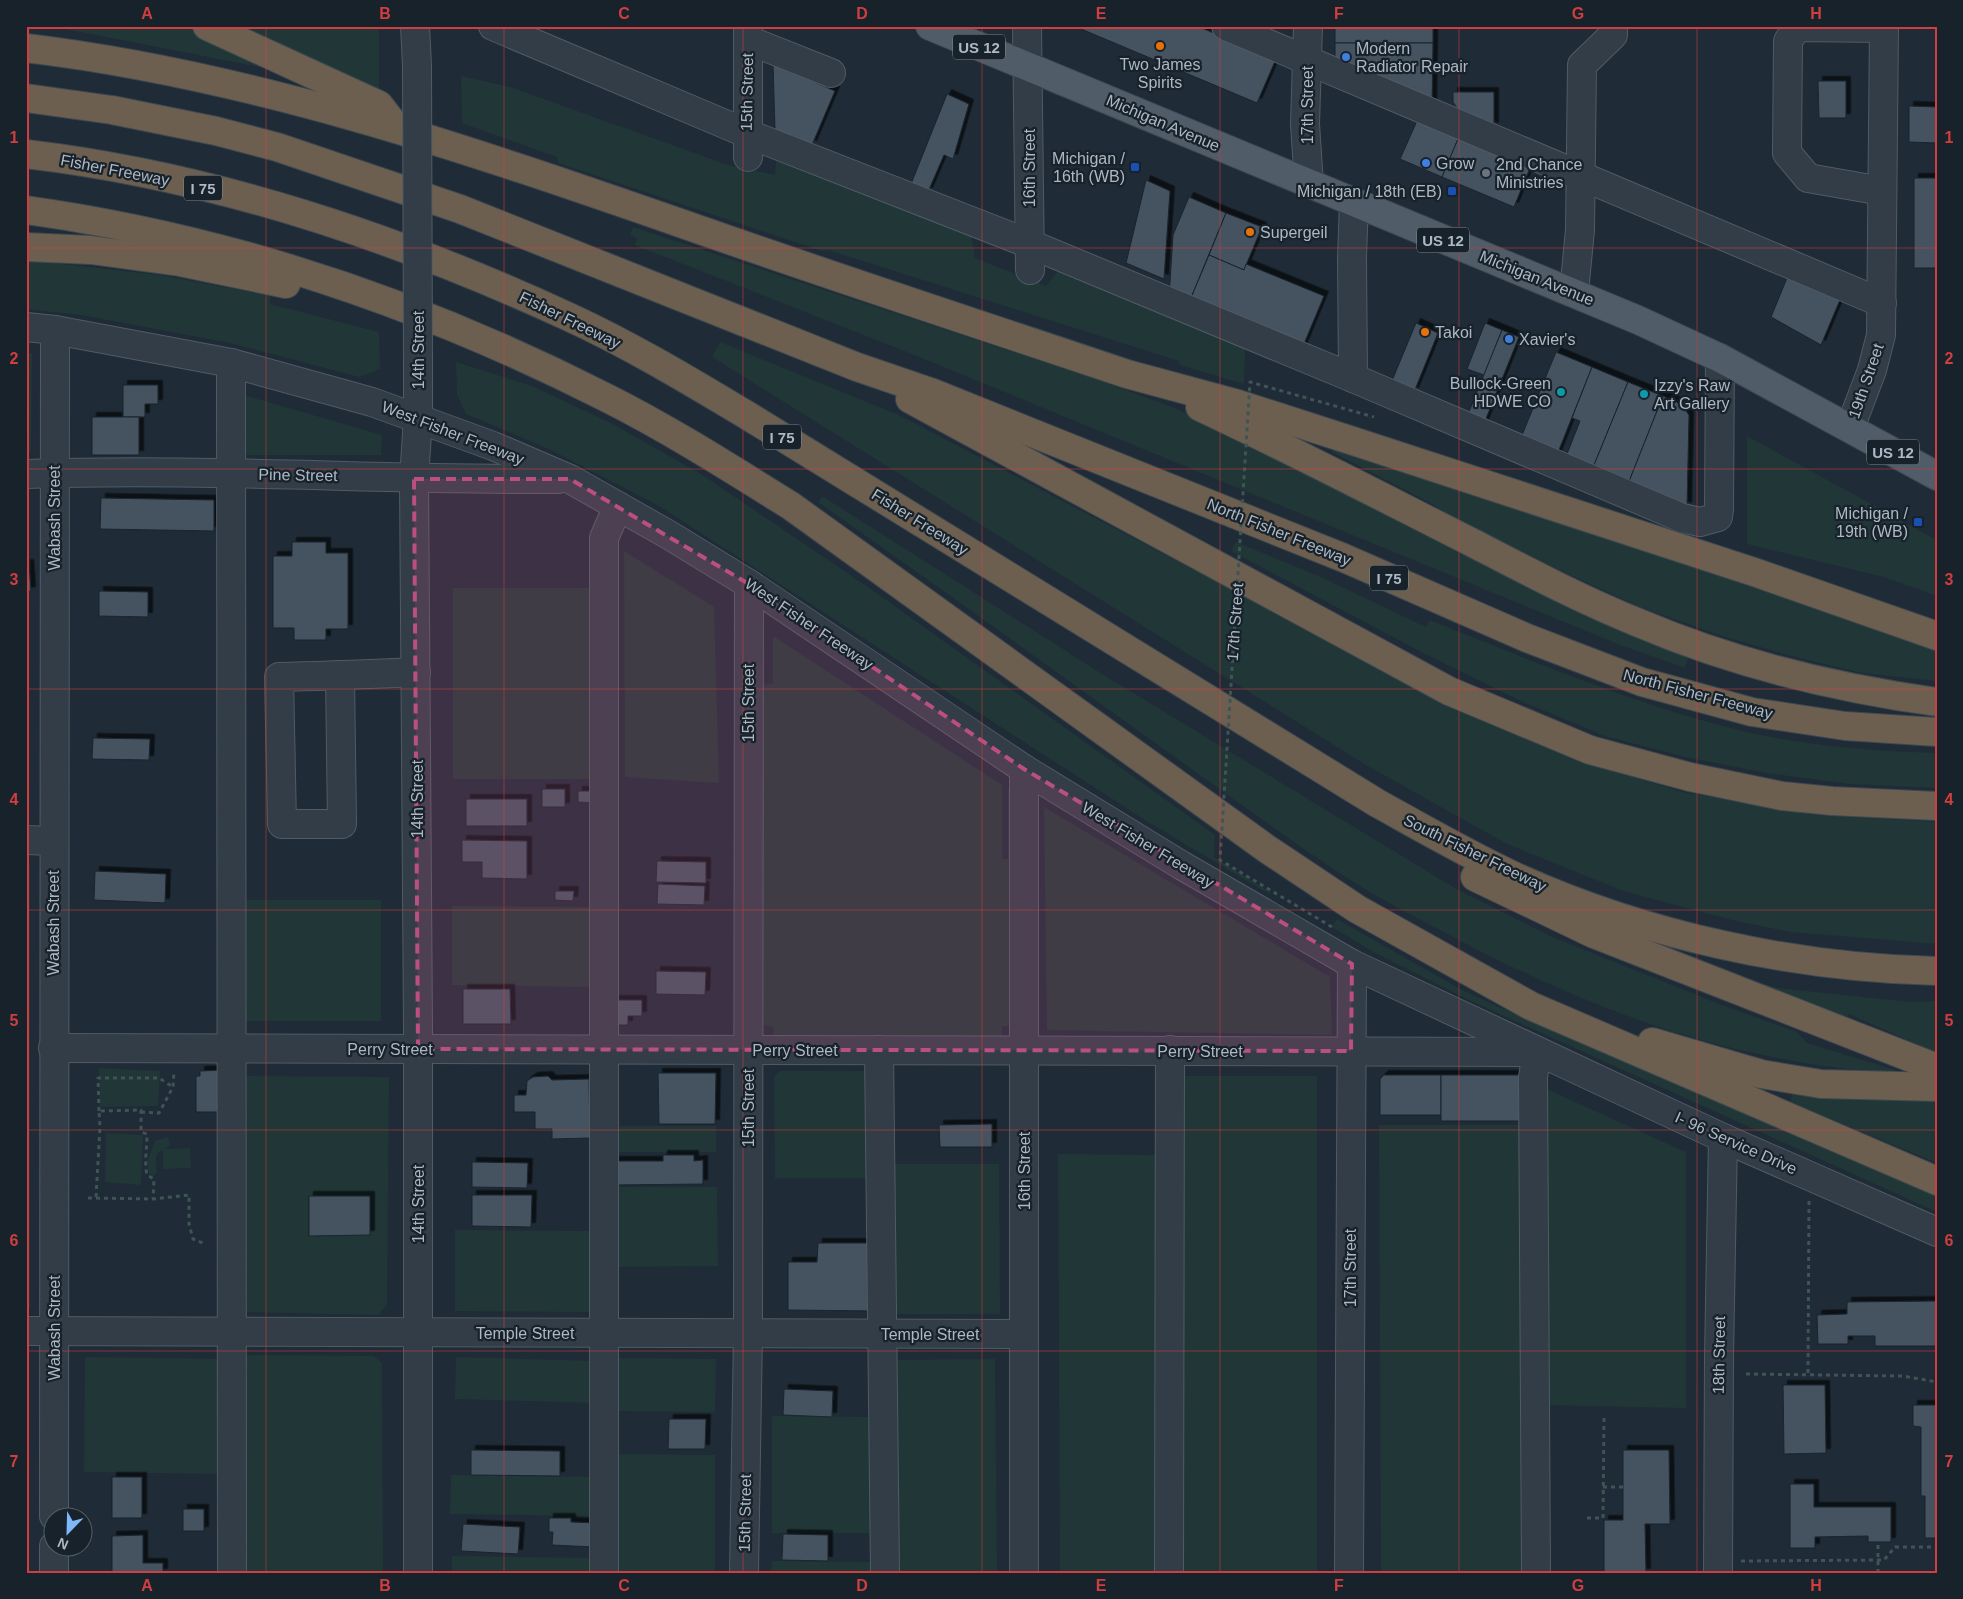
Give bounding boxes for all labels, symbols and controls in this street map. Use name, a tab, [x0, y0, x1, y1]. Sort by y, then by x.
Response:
text: A	[141, 5, 153, 22]
text: B	[379, 5, 391, 22]
text: C	[618, 5, 630, 22]
text: D	[856, 5, 868, 22]
text: E	[1096, 5, 1107, 22]
text: F	[1334, 5, 1344, 22]
text: G	[1572, 5, 1584, 22]
text: H	[1810, 5, 1822, 22]
road number: US 12	[953, 34, 1005, 60]
marker: Two James Spirits	[1154, 40, 1166, 52]
place label: Modern Radiator Repair	[1356, 40, 1469, 75]
marker: Modern Radiator Repair	[1340, 51, 1352, 63]
street label: 15th Street	[738, 52, 756, 131]
place label: Two James Spirits	[1120, 56, 1200, 91]
street label: 17th Street	[1299, 65, 1316, 144]
street label: Michigan Avenue	[1104, 91, 1222, 155]
street label: 16th Street	[1021, 128, 1038, 207]
text: 1	[10, 129, 19, 146]
text: 1	[1945, 129, 1954, 146]
place label: Michigan / 16th (WB)	[1052, 150, 1126, 185]
street label: Fisher Freeway	[59, 151, 171, 189]
place label: Grow	[1436, 155, 1475, 172]
place label: 2nd Chance Ministries	[1496, 156, 1582, 191]
marker: Grow	[1420, 157, 1432, 169]
marker: Michigan / 16th (WB)	[1129, 161, 1141, 173]
marker: 2nd Chance Ministries	[1480, 167, 1492, 179]
road number: I 75	[184, 176, 222, 200]
place label: Michigan / 18th (EB)	[1297, 183, 1442, 200]
marker: Michigan / 18th (EB)	[1446, 185, 1458, 197]
place label: Supergeil	[1260, 224, 1328, 241]
marker: Supergeil	[1244, 226, 1256, 238]
road number: US 12	[1417, 228, 1469, 252]
street label: Michigan Avenue	[1477, 247, 1597, 309]
street label: Fisher Freeway	[517, 288, 623, 352]
street label: 14th Street	[410, 310, 427, 389]
place label: Takoi	[1435, 324, 1472, 341]
marker: Takoi	[1419, 326, 1431, 338]
place label: Xavier's	[1519, 331, 1575, 348]
marker: Xavier's	[1503, 333, 1515, 345]
street label: 19th Street	[1845, 341, 1887, 421]
text: 2	[10, 350, 19, 367]
text: 2	[1945, 350, 1954, 367]
place label: Bullock-Green HDWE CO	[1450, 375, 1551, 410]
place label: Izzy's Raw Art Gallery	[1654, 377, 1730, 412]
marker: Bullock-Green HDWE CO	[1555, 386, 1567, 398]
marker: Izzy's Raw Art Gallery	[1638, 388, 1650, 400]
street label: West Fisher Freeway	[380, 398, 526, 468]
road number: I 75	[763, 424, 801, 450]
road number: US 12	[1867, 440, 1919, 464]
street label: Wabash Street	[46, 465, 63, 571]
street label: Pine Street	[258, 466, 338, 484]
street label: Fisher Freeway	[869, 486, 971, 558]
street label: North Fisher Freeway	[1205, 495, 1353, 569]
place label: Michigan / 19th (WB)	[1835, 505, 1909, 540]
marker: Michigan / 19th (WB)	[1912, 516, 1924, 528]
road number: I 75	[1370, 566, 1408, 590]
text: 3	[10, 571, 19, 588]
text: 3	[1945, 571, 1954, 588]
street label: West Fisher Freeway	[742, 575, 876, 673]
street label: 17th Street	[1224, 582, 1246, 662]
street label: 15th Street	[740, 663, 757, 742]
street label: North Fisher Freeway	[1622, 666, 1774, 722]
street label: 14th Street	[409, 759, 426, 838]
text: 4	[10, 791, 19, 808]
text: 4	[1945, 791, 1954, 808]
street label: West Fisher Freeway	[1079, 799, 1217, 891]
street label: South Fisher Freeway	[1401, 811, 1549, 895]
street label: Wabash Street	[45, 870, 62, 976]
text: 5	[10, 1012, 19, 1029]
text: 5	[1945, 1012, 1954, 1029]
street label: Perry Street	[347, 1041, 433, 1058]
street label: Perry Street	[752, 1042, 838, 1059]
street label: Perry Street	[1157, 1043, 1243, 1060]
street label: 15th Street	[740, 1068, 757, 1147]
street label: I- 96 Service Drive	[1672, 1108, 1800, 1178]
street label: 16th Street	[1016, 1131, 1033, 1210]
street label: 14th Street	[410, 1164, 427, 1243]
street label: 17th Street	[1342, 1228, 1359, 1307]
text: 6	[10, 1232, 19, 1249]
text: 6	[1945, 1232, 1954, 1249]
street label: Wabash Street	[46, 1275, 63, 1381]
street label: 18th Street	[1710, 1315, 1728, 1394]
street label: Temple Street	[476, 1325, 575, 1342]
street label: Temple Street	[881, 1326, 980, 1343]
text: 7	[10, 1453, 19, 1470]
text: 7	[1945, 1453, 1954, 1470]
street label: 15th Street	[736, 1473, 754, 1552]
north arrow	[42, 1506, 92, 1556]
text: N	[55, 1535, 71, 1553]
text: A	[141, 1577, 153, 1594]
text: B	[379, 1577, 391, 1594]
text: C	[618, 1577, 630, 1594]
text: D	[856, 1577, 868, 1594]
text: E	[1096, 1577, 1107, 1594]
text: F	[1334, 1577, 1344, 1594]
text: G	[1572, 1577, 1584, 1594]
text: H	[1810, 1577, 1822, 1594]

